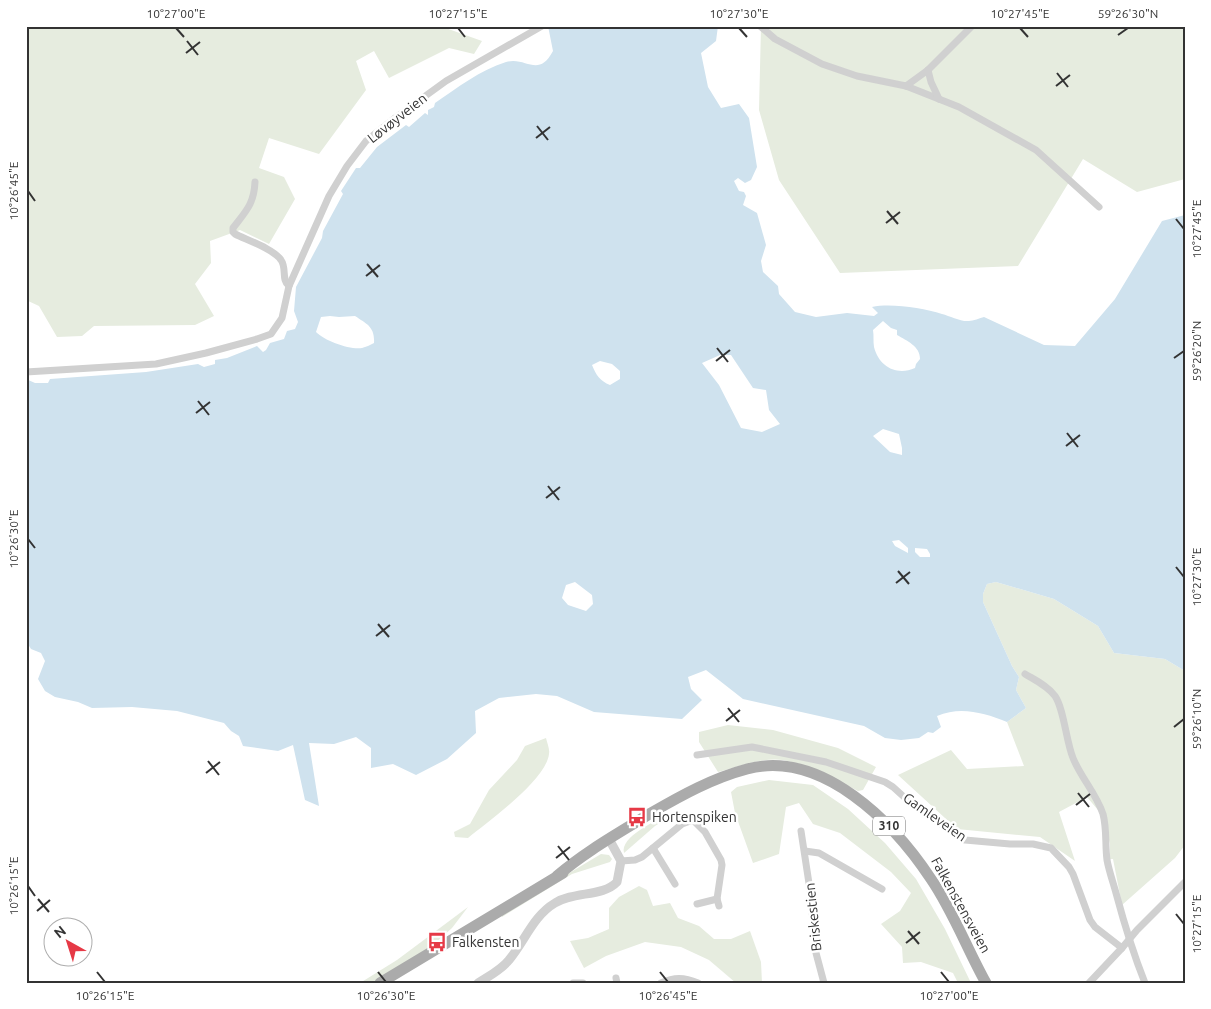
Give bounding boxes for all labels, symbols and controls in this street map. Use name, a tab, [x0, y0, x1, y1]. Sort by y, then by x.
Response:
text: 10°27'00"E	[147, 7, 206, 20]
text: 10°27'15"E	[429, 7, 488, 20]
text: 10°27'30"E	[710, 7, 769, 20]
text: 10°27'45"E	[991, 7, 1050, 20]
text: 59°26'30"N	[1098, 7, 1158, 20]
street label: Løvøyveien	[364, 90, 430, 146]
text: 10°26'45"E	[7, 161, 20, 220]
text: 10°27'45"E	[1190, 199, 1203, 258]
text: 59°26'20"N	[1190, 321, 1203, 381]
text: 10°26'30"E	[7, 509, 20, 568]
text: 10°27'30"E	[1190, 547, 1203, 606]
text: 59°26'10"N	[1190, 689, 1203, 749]
street label: Gamleveien	[900, 789, 970, 845]
bus stop icon: Hortenspiken	[626, 806, 648, 828]
place label: Hortenspiken	[652, 809, 737, 825]
road number: 310	[873, 816, 905, 836]
street label: Falkenstensveien	[928, 854, 994, 956]
text: 10°26'15"E	[7, 856, 20, 915]
street label: Briskestien	[801, 882, 825, 952]
text: 10°27'15"E	[1190, 894, 1203, 953]
north arrow	[42, 916, 92, 966]
text: N	[51, 922, 69, 941]
bus stop icon: Falkensten	[426, 931, 448, 953]
place label: Falkensten	[452, 934, 520, 950]
text: 10°26'15"E	[76, 989, 135, 1002]
text: 10°26'30"E	[357, 989, 416, 1002]
text: 10°26'45"E	[639, 989, 698, 1002]
text: 10°27'00"E	[920, 989, 979, 1002]

